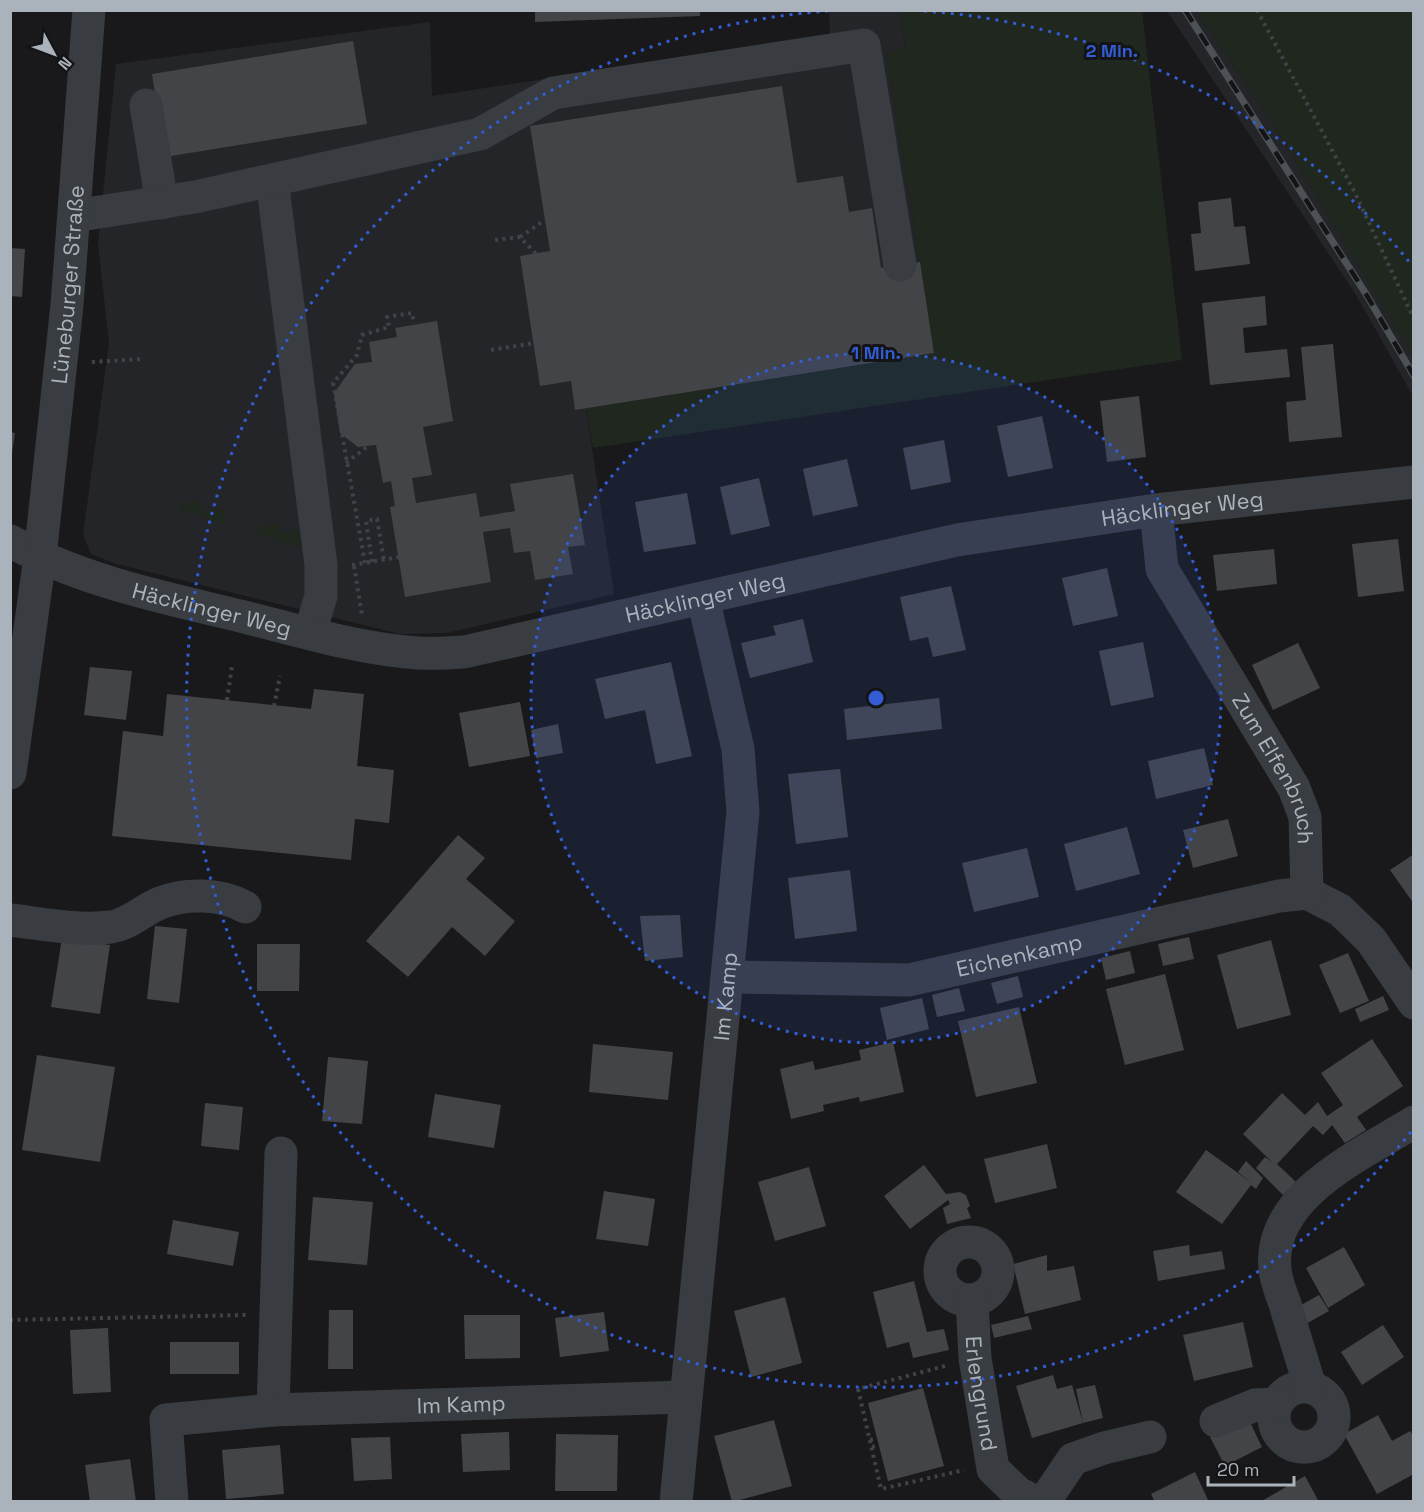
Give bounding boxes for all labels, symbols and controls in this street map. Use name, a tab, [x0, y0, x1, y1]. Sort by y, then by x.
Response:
north arrow	[24, 24, 84, 84]
text: 2 Min.	[1086, 39, 1138, 62]
text: N	[53, 53, 76, 74]
street label: Lüneburger Straße	[45, 184, 90, 385]
text: 1 Min.	[851, 341, 901, 364]
street label: Häcklinger Weg	[1099, 484, 1265, 532]
street label: Häcklinger Weg	[622, 566, 788, 629]
street label: Häcklinger Weg	[129, 576, 294, 643]
centre of rings	[866, 688, 886, 708]
street label: Zum Elfenbruch	[1226, 688, 1320, 845]
street label: Eichenkamp	[954, 927, 1085, 983]
street label: Im Kamp	[707, 951, 743, 1042]
street label: Erlengrund	[960, 1335, 1004, 1453]
street label: Im Kamp	[416, 1389, 506, 1419]
scale bar	[1208, 1449, 1294, 1487]
text: 20 m	[1217, 1458, 1260, 1481]

